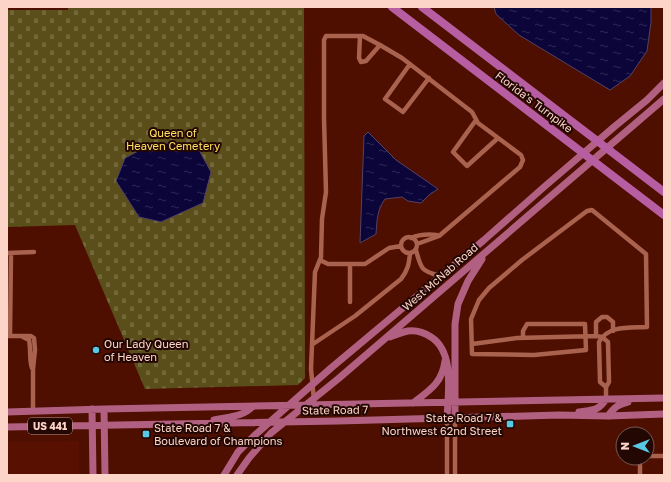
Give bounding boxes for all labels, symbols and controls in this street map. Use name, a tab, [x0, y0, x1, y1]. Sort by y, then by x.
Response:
street label: Florida's Turnpike	[493, 68, 575, 135]
park label: Queen of Heaven Cemetery	[126, 126, 220, 152]
street label: West McNab Road	[399, 240, 480, 313]
place label: Our Lady Queen of Heaven	[104, 337, 188, 363]
marker: Our Lady Queen of Heaven	[91, 345, 101, 355]
street label: State Road 7	[302, 402, 368, 417]
place label: State Road 7 & Northwest 62nd Street	[381, 411, 503, 437]
road number: US 441	[28, 418, 72, 434]
marker: State Road 7 & Northwest 62nd Street	[505, 419, 515, 429]
place label: State Road 7 & Boulevard of Champions	[154, 421, 282, 447]
north arrow	[615, 426, 655, 466]
marker: State Road 7 & Boulevard of Champions	[141, 429, 151, 439]
text: N	[618, 442, 631, 450]

